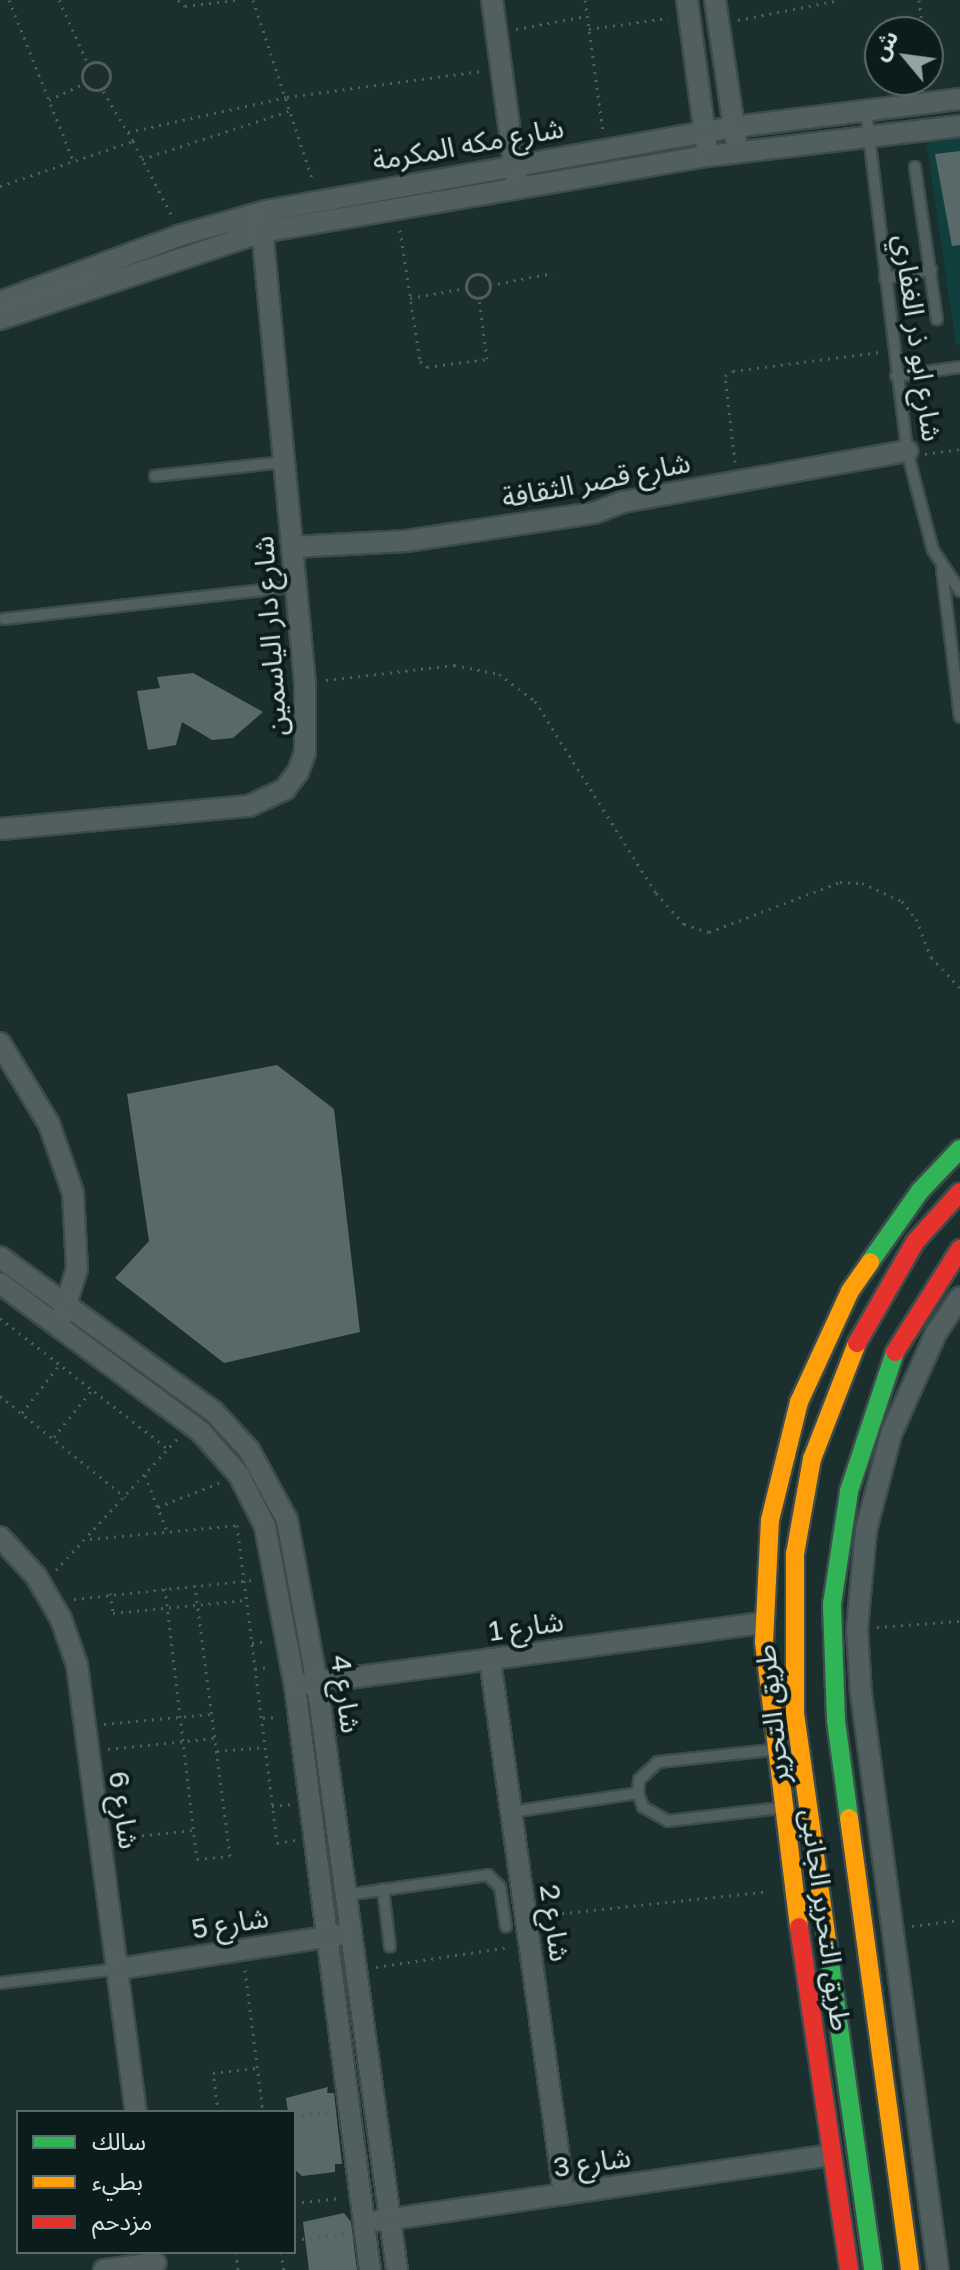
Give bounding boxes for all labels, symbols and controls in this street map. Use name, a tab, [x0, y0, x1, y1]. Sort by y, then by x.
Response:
north arrow	[864, 16, 944, 96]
text: ش	[865, 25, 903, 65]
street label: شارع مكه المكرمة	[370, 111, 566, 177]
street label: شارع ابو ذر الغفاري	[887, 232, 949, 444]
street label: شارع قصر الثقافة	[499, 445, 693, 515]
street label: شارع دار الياسمين	[246, 535, 294, 737]
street label: شارع 1	[486, 1604, 566, 1648]
street label: طريق التحرير	[748, 1643, 796, 1785]
street label: شارع 4	[324, 1653, 368, 1735]
street label: شارع 6	[102, 1769, 146, 1851]
street label: طريق التحرير الجانبى	[794, 1807, 858, 2033]
street label: شارع 2	[533, 1882, 577, 1964]
street label: شارع 5	[189, 1900, 271, 1946]
legend	[16, 2110, 296, 2254]
text: سالك	[92, 2126, 146, 2155]
street label: شارع 3	[551, 2140, 633, 2184]
text: بطيء	[92, 2166, 143, 2195]
text: مزدحم	[92, 2206, 152, 2235]

